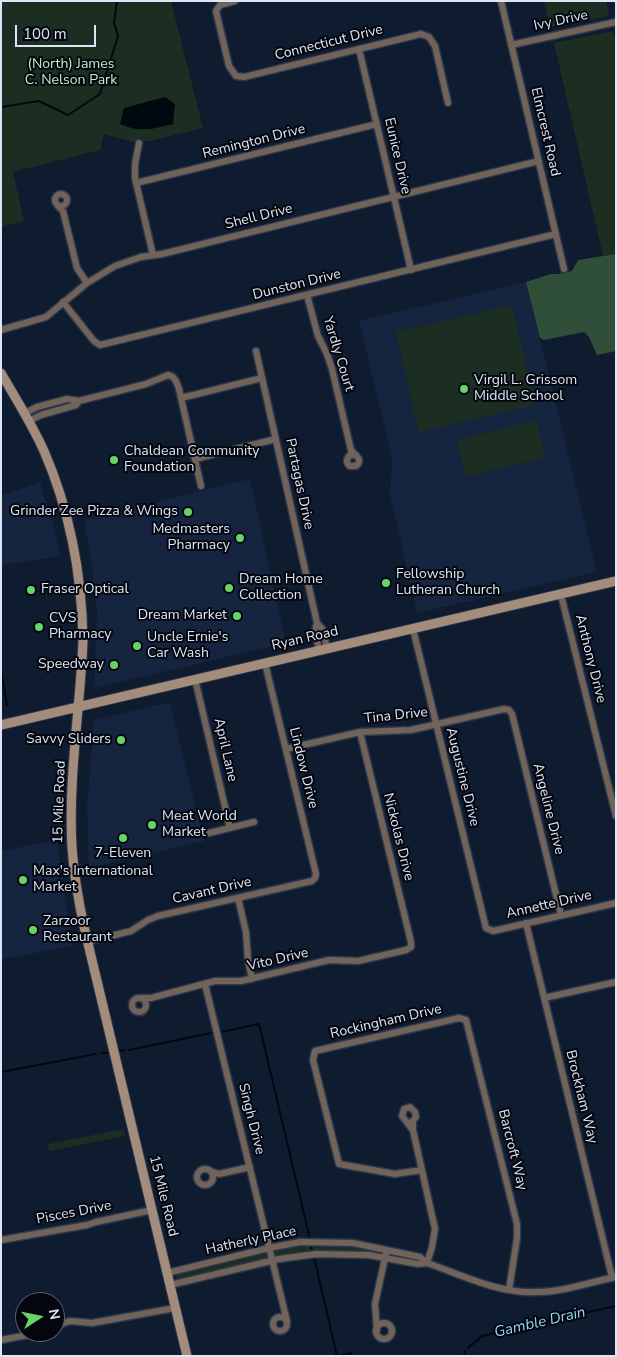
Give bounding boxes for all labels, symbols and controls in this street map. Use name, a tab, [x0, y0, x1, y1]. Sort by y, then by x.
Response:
street label: Ivy Drive	[532, 7, 590, 35]
scale bar	[18, 15, 99, 47]
street label: Connecticut Drive	[273, 21, 385, 65]
text: 100 m	[23, 24, 67, 44]
park label: (North) James C. Nelson Park	[25, 57, 117, 90]
street label: Elmcrest Road	[527, 86, 563, 178]
street label: Eunice Drive	[380, 116, 414, 196]
street label: Remington Drive	[201, 121, 307, 163]
street label: Shell Drive	[223, 200, 295, 234]
street label: Dunston Drive	[251, 266, 343, 304]
street label: Yardly Court	[319, 315, 357, 393]
place label: Virgil L. Grissom Middle School	[474, 373, 577, 406]
marker: Virgil L. Grissom Middle School	[458, 383, 470, 395]
street label: Partagas Drive	[281, 437, 317, 531]
place label: Chaldean Community Foundation	[124, 444, 259, 477]
marker: Chaldean Community Foundation	[108, 454, 120, 466]
place label: Grinder Zee Pizza & Wings	[10, 504, 178, 520]
marker: Grinder Zee Pizza & Wings	[182, 506, 194, 518]
place label: Medmasters Pharmacy	[152, 522, 230, 554]
marker: Medmasters Pharmacy	[234, 532, 246, 544]
place label: Fellowship Lutheran Church	[396, 567, 500, 600]
place label: Dream Home Collection	[239, 572, 323, 604]
marker: Fellowship Lutheran Church	[380, 577, 392, 589]
place label: Fraser Optical	[41, 582, 129, 598]
marker: Dream Home Collection	[223, 582, 235, 594]
marker: Fraser Optical	[25, 584, 37, 596]
place label: Dream Market	[138, 608, 227, 624]
marker: Dream Market	[231, 610, 243, 622]
place label: CVS Pharmacy	[49, 611, 111, 644]
street label: Anthony Drive	[571, 613, 609, 705]
marker: CVS Pharmacy	[33, 621, 45, 633]
street label: Ryan Road	[270, 623, 340, 655]
place label: Uncle Ernie's Car Wash	[147, 630, 228, 662]
marker: Uncle Ernie's Car Wash	[131, 640, 143, 652]
place label: Speedway	[38, 657, 104, 673]
marker: Speedway	[108, 659, 120, 671]
street label: Tina Drive	[363, 704, 429, 728]
street label: April Lane	[210, 717, 240, 783]
street label: Lindow Drive	[285, 726, 321, 810]
street label: Augustine Drive	[442, 726, 482, 828]
place label: Savvy Sliders	[26, 732, 111, 748]
marker: Savvy Sliders	[115, 734, 127, 746]
street label: 15 Mile Road	[50, 760, 70, 844]
street label: Angeline Drive	[529, 762, 567, 856]
street label: Nickolas Drive	[379, 791, 417, 883]
place label: Meat World Market	[162, 809, 237, 842]
marker: Meat World Market	[146, 819, 158, 831]
marker: 7-Eleven	[117, 832, 129, 844]
place label: 7-Eleven	[95, 846, 151, 862]
place label: Max's International Market	[33, 864, 153, 896]
marker: Max's International Market	[17, 874, 29, 886]
street label: Cavant Drive	[171, 874, 253, 908]
street label: Annette Drive	[505, 887, 593, 923]
place label: Zarzoor Restaurant	[43, 914, 112, 946]
marker: Zarzoor Restaurant	[27, 924, 39, 936]
street label: Vito Drive	[246, 945, 310, 975]
street label: Rockingham Drive	[329, 1001, 443, 1043]
street label: Brockham Way	[561, 1049, 601, 1145]
street label: Singh Drive	[234, 1082, 268, 1156]
street label: Barcroft Way	[494, 1108, 530, 1192]
street label: 15 Mile Road	[145, 1154, 181, 1238]
street label: Pisces Drive	[35, 1197, 113, 1229]
street label: Hatherly Place	[204, 1223, 298, 1259]
north arrow	[15, 1292, 65, 1342]
water label: Gamble Drain	[493, 1304, 587, 1342]
text: N	[44, 1307, 65, 1321]

